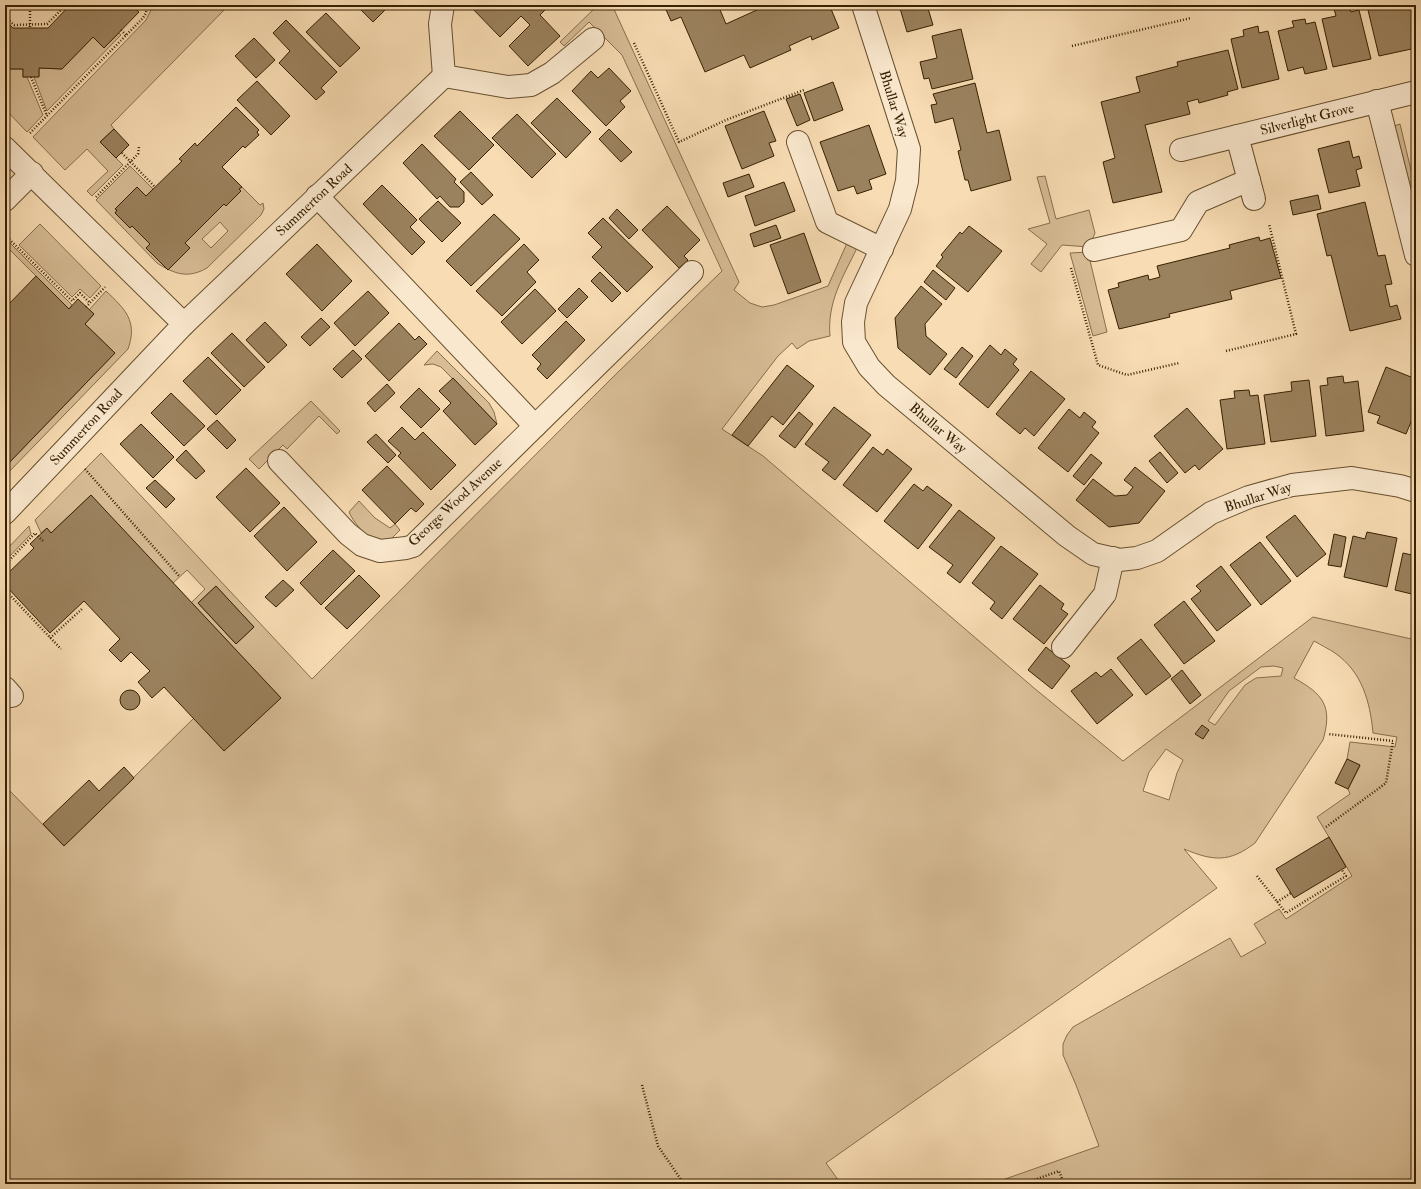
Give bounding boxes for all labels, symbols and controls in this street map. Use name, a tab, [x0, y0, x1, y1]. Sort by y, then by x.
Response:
street label: Bhullar Way	[875, 68, 913, 141]
street label: Silverlight Grove	[1258, 99, 1356, 139]
street label: Summerton Road	[272, 160, 356, 240]
street label: Summerton Road	[46, 385, 126, 469]
street label: Bhullar Way	[905, 399, 971, 458]
street label: George Wood Avenue	[405, 454, 506, 550]
street label: Bhullar Way	[1222, 478, 1295, 517]

